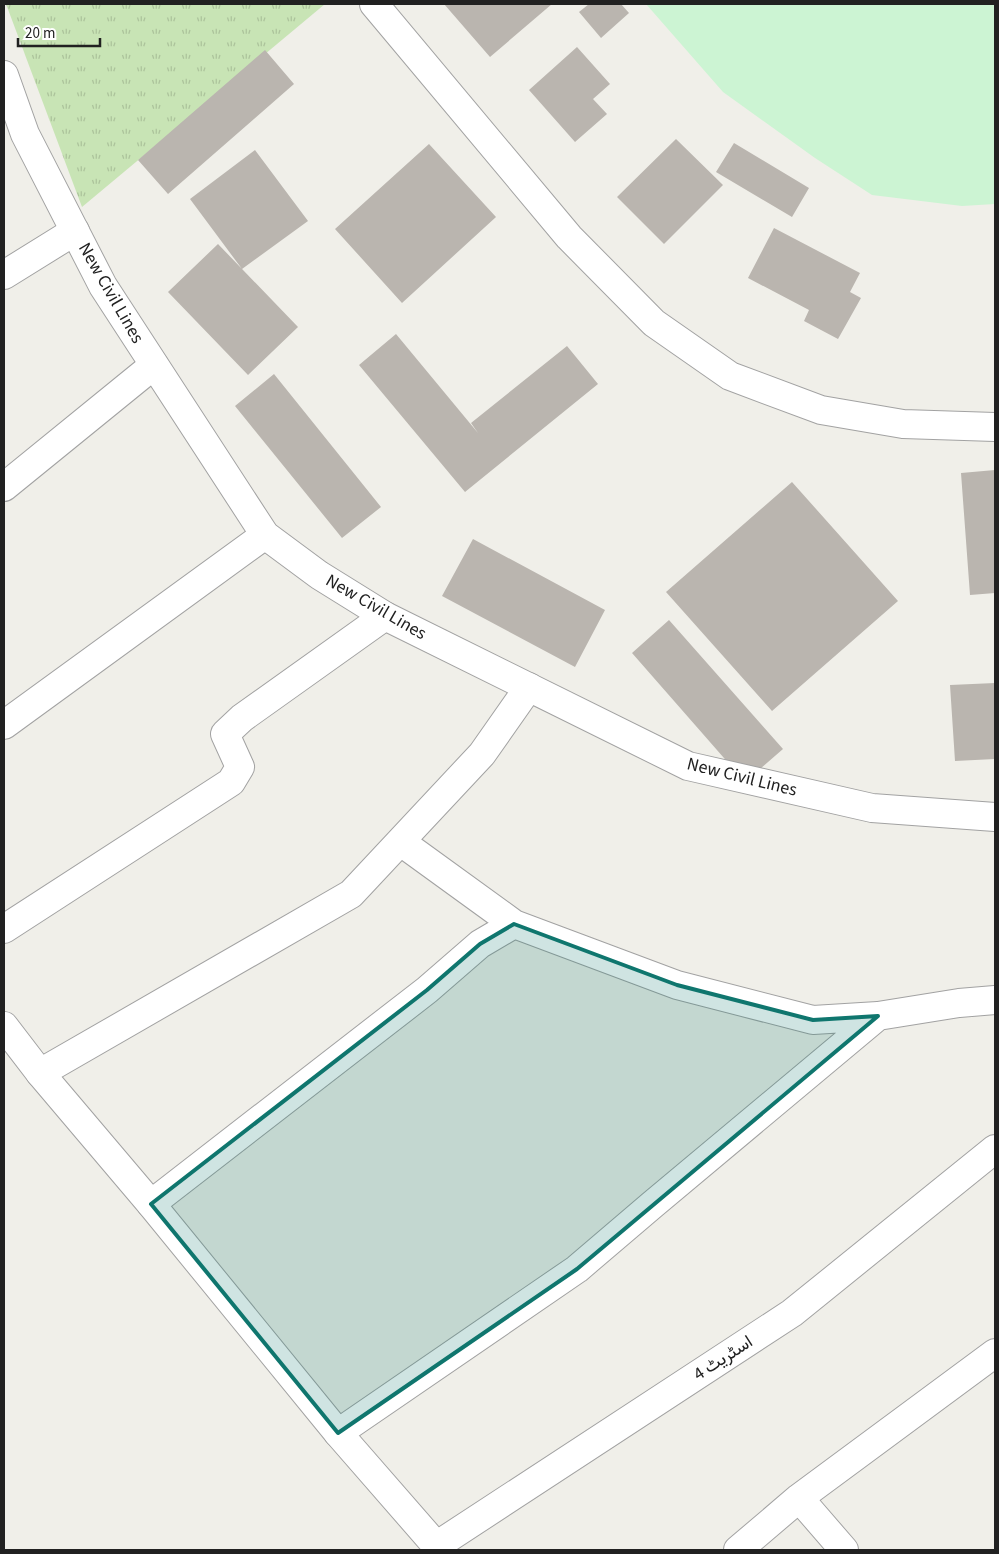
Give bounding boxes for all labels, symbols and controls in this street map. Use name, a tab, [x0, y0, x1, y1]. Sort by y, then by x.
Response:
scale bar	[18, 15, 100, 47]
text: 20 m	[25, 23, 55, 44]
street label: New Civil Lines	[72, 238, 150, 348]
street label: New Civil Lines	[321, 568, 431, 646]
street label: New Civil Lines	[684, 751, 800, 803]
street label: اسٹریٹ 4	[688, 1329, 758, 1387]

